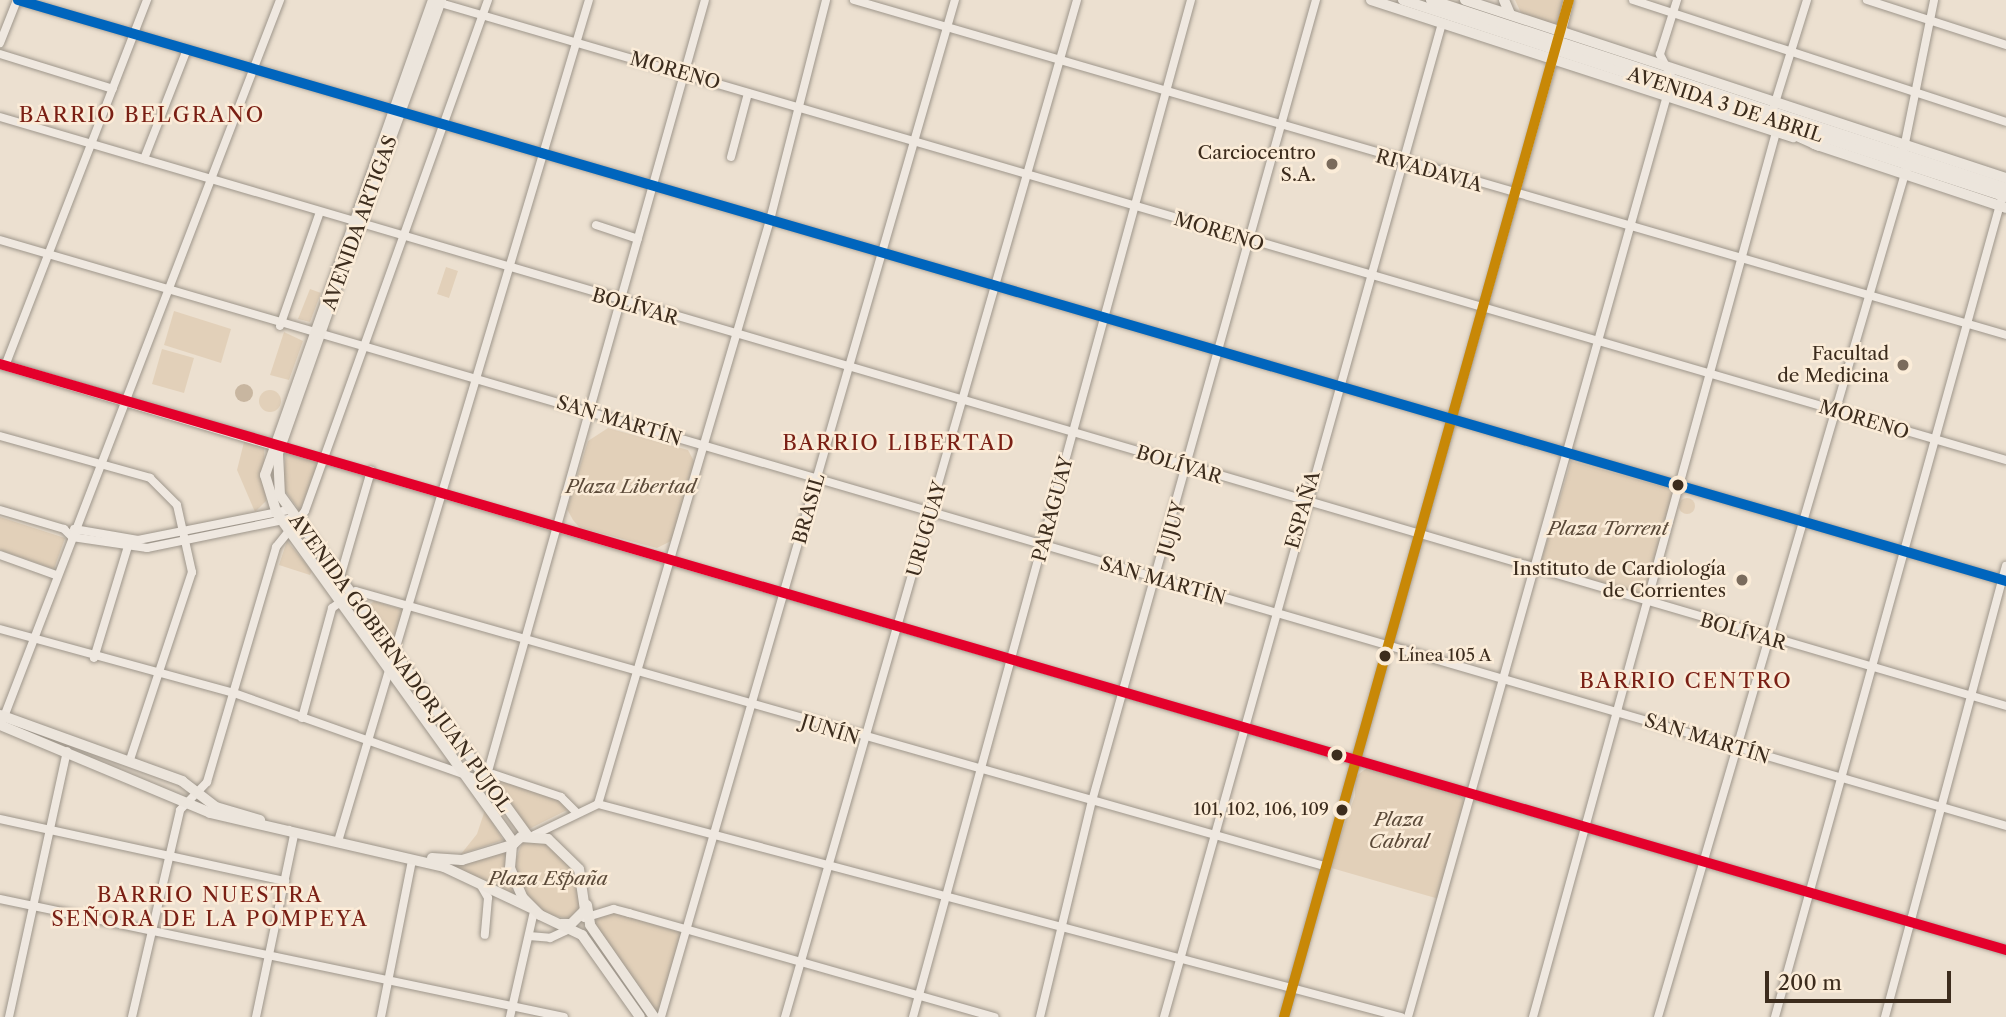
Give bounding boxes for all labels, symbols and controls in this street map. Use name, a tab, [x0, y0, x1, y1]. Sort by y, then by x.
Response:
street label: MORENO	[627, 47, 723, 95]
street label: AVENIDA 3 DE ABRIL	[1624, 62, 1826, 148]
district label: BARRIO BELGRANO	[21, 102, 263, 128]
street label: AVENIDA ARTIGAS	[318, 132, 402, 314]
place label: Carciocentro S.A.	[1198, 142, 1316, 186]
street label: RIVADAVIA	[1373, 145, 1485, 197]
marker: Carciocentro S.A.	[1322, 154, 1342, 174]
street label: MORENO	[1171, 208, 1267, 256]
street label: BOLÍVAR	[589, 284, 681, 330]
place label: Facultad de Medicina	[1777, 343, 1889, 387]
marker: Facultad de Medicina	[1895, 357, 1911, 373]
street label: SAN MARTÍN	[554, 391, 684, 451]
street label: MORENO	[1816, 396, 1912, 444]
district label: BARRIO LIBERTAD	[784, 430, 1014, 456]
street label: BOLÍVAR	[1133, 441, 1225, 489]
street label: PARAGUAY	[1028, 454, 1078, 564]
street label: ESPAÑA	[1281, 469, 1325, 551]
street label: BRASIL	[788, 471, 830, 547]
park label: Plaza Libertad	[566, 476, 696, 498]
unlabelled marker	[1671, 478, 1685, 492]
street label: URUGUAY	[903, 479, 951, 579]
street label: JUJUY	[1153, 499, 1191, 559]
street label: AVENIDA GOBERNADOR JUAN PUJOL	[284, 509, 516, 817]
park label: Plaza Torrent	[1547, 518, 1669, 540]
street label: SAN MARTÍN	[1098, 552, 1228, 610]
place label: Instituto de Cardiología de Corrientes	[1513, 558, 1726, 602]
marker: Instituto de Cardiología de Corrientes	[1732, 570, 1752, 590]
street label: BOLÍVAR	[1697, 609, 1789, 655]
place label: Línea 105 A	[1398, 646, 1492, 666]
marker: Línea 105 A	[1378, 649, 1392, 663]
district label: BARRIO CENTRO	[1581, 668, 1791, 694]
street label: SAN MARTÍN	[1642, 709, 1772, 769]
street label: JUNÍN	[798, 710, 862, 750]
unlabelled marker	[1330, 748, 1344, 762]
place label: 101, 102, 106, 109	[1194, 800, 1329, 820]
marker: 101, 102, 106, 109	[1335, 803, 1349, 817]
park label: Plaza Cabral	[1369, 809, 1429, 853]
park label: Plaza España	[488, 868, 608, 890]
district label: BARRIO NUESTRA SEÑORA DE LA POMPEYA	[53, 882, 367, 932]
scale bar	[1768, 958, 1954, 1002]
text: 200 m	[1778, 970, 1842, 995]

